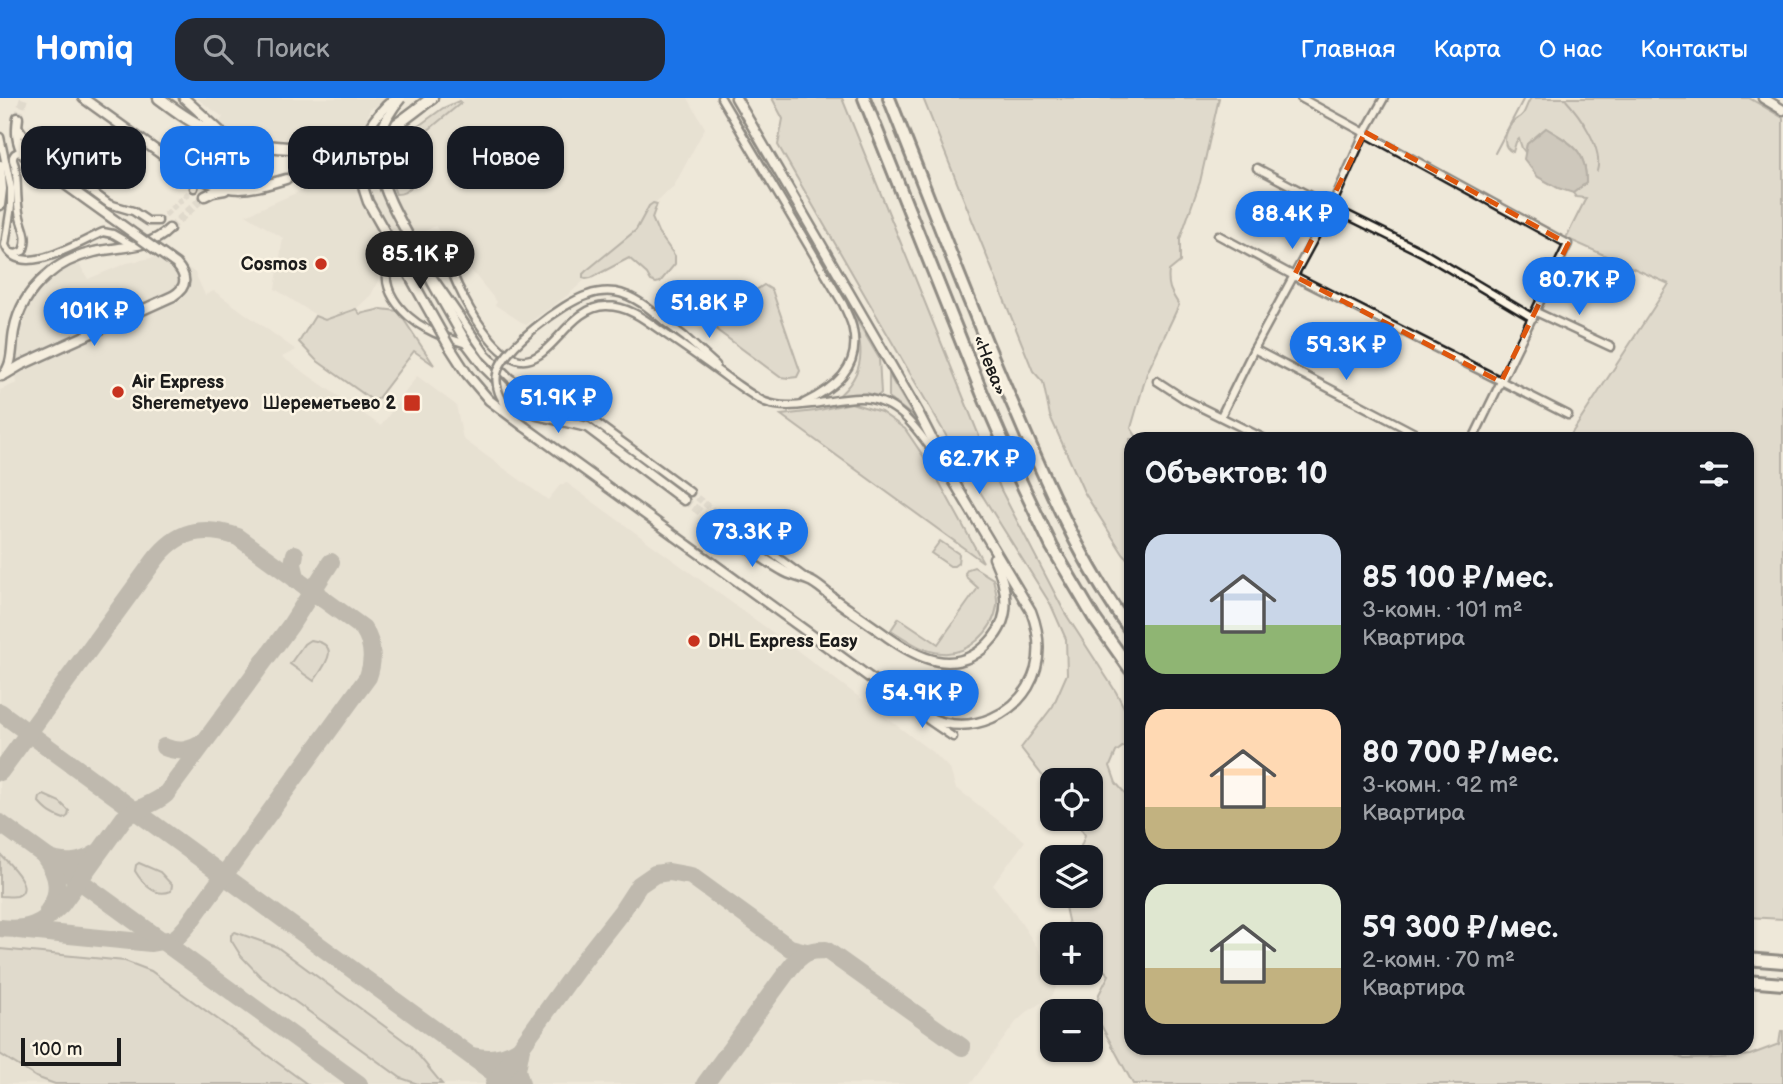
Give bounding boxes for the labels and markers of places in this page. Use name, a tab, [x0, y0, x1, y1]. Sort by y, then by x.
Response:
pin: 88.4K ₽	[1227, 192, 1357, 251]
pin: 85.1K ₽	[355, 232, 485, 291]
place label: Cosmos	[241, 254, 307, 275]
marker: Cosmos	[313, 256, 329, 272]
pin: 80.7K ₽	[1514, 258, 1644, 317]
pin: 51.8K ₽	[644, 280, 774, 340]
pin: 101K ₽	[37, 288, 151, 348]
pin: 59.3K ₽	[1281, 322, 1411, 382]
place label: Air Express Sheremetyevo	[131, 372, 249, 414]
pin: 51.9K ₽	[493, 376, 623, 435]
marker: Air Express Sheremetyevo	[110, 384, 126, 400]
place label: Шереметьево 2	[263, 393, 396, 414]
marker: Шереметьево 2	[402, 393, 422, 413]
pin: 62.7K ₽	[914, 436, 1044, 496]
pin: 73.3K ₽	[687, 510, 817, 569]
place label: DHL Express Easy	[708, 631, 858, 652]
marker: DHL Express Easy	[686, 633, 702, 649]
pin: 54.9K ₽	[857, 670, 987, 730]

